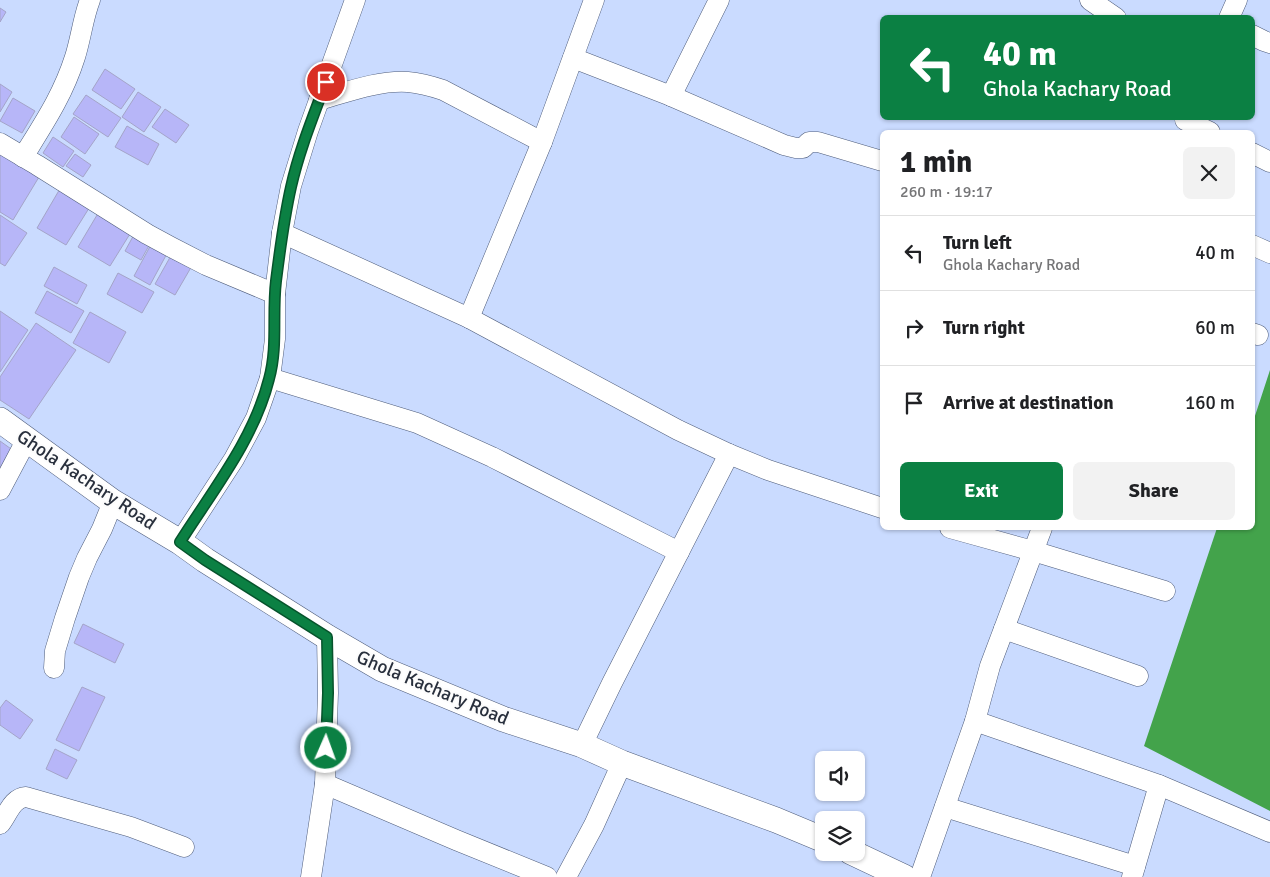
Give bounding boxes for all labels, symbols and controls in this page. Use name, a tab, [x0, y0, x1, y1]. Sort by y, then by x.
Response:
text: 40 m	[983, 32, 1057, 75]
icon: left	[900, 35, 965, 100]
pin	[305, 61, 347, 103]
icon: arrive	[312, 68, 340, 96]
text: Ghola Kachary Road	[983, 75, 1172, 102]
text: 1 min	[900, 144, 972, 181]
button: close	[1183, 147, 1235, 199]
text: 260 m · 19:17	[900, 182, 993, 202]
text: Turn left	[943, 231, 1012, 255]
icon: left	[900, 239, 928, 267]
text: 40 m	[1195, 241, 1235, 265]
text: Ghola Kachary Road	[943, 255, 1080, 275]
icon: right	[900, 314, 928, 342]
text: Turn right	[943, 316, 1025, 340]
text: 60 m	[1195, 316, 1235, 340]
icon: arrive	[900, 389, 928, 417]
text: Arrive at destination	[943, 391, 1114, 415]
text: 160 m	[1185, 391, 1235, 415]
street label: Ghola Kachary Road	[12, 424, 161, 535]
button: Exit	[900, 462, 1063, 520]
button: Share	[1073, 462, 1235, 520]
street label: Ghola Kachary Road	[353, 645, 512, 731]
position arrow	[299, 721, 351, 773]
map controls	[815, 751, 865, 861]
button: sound	[815, 751, 865, 801]
button: layers	[815, 811, 865, 861]

